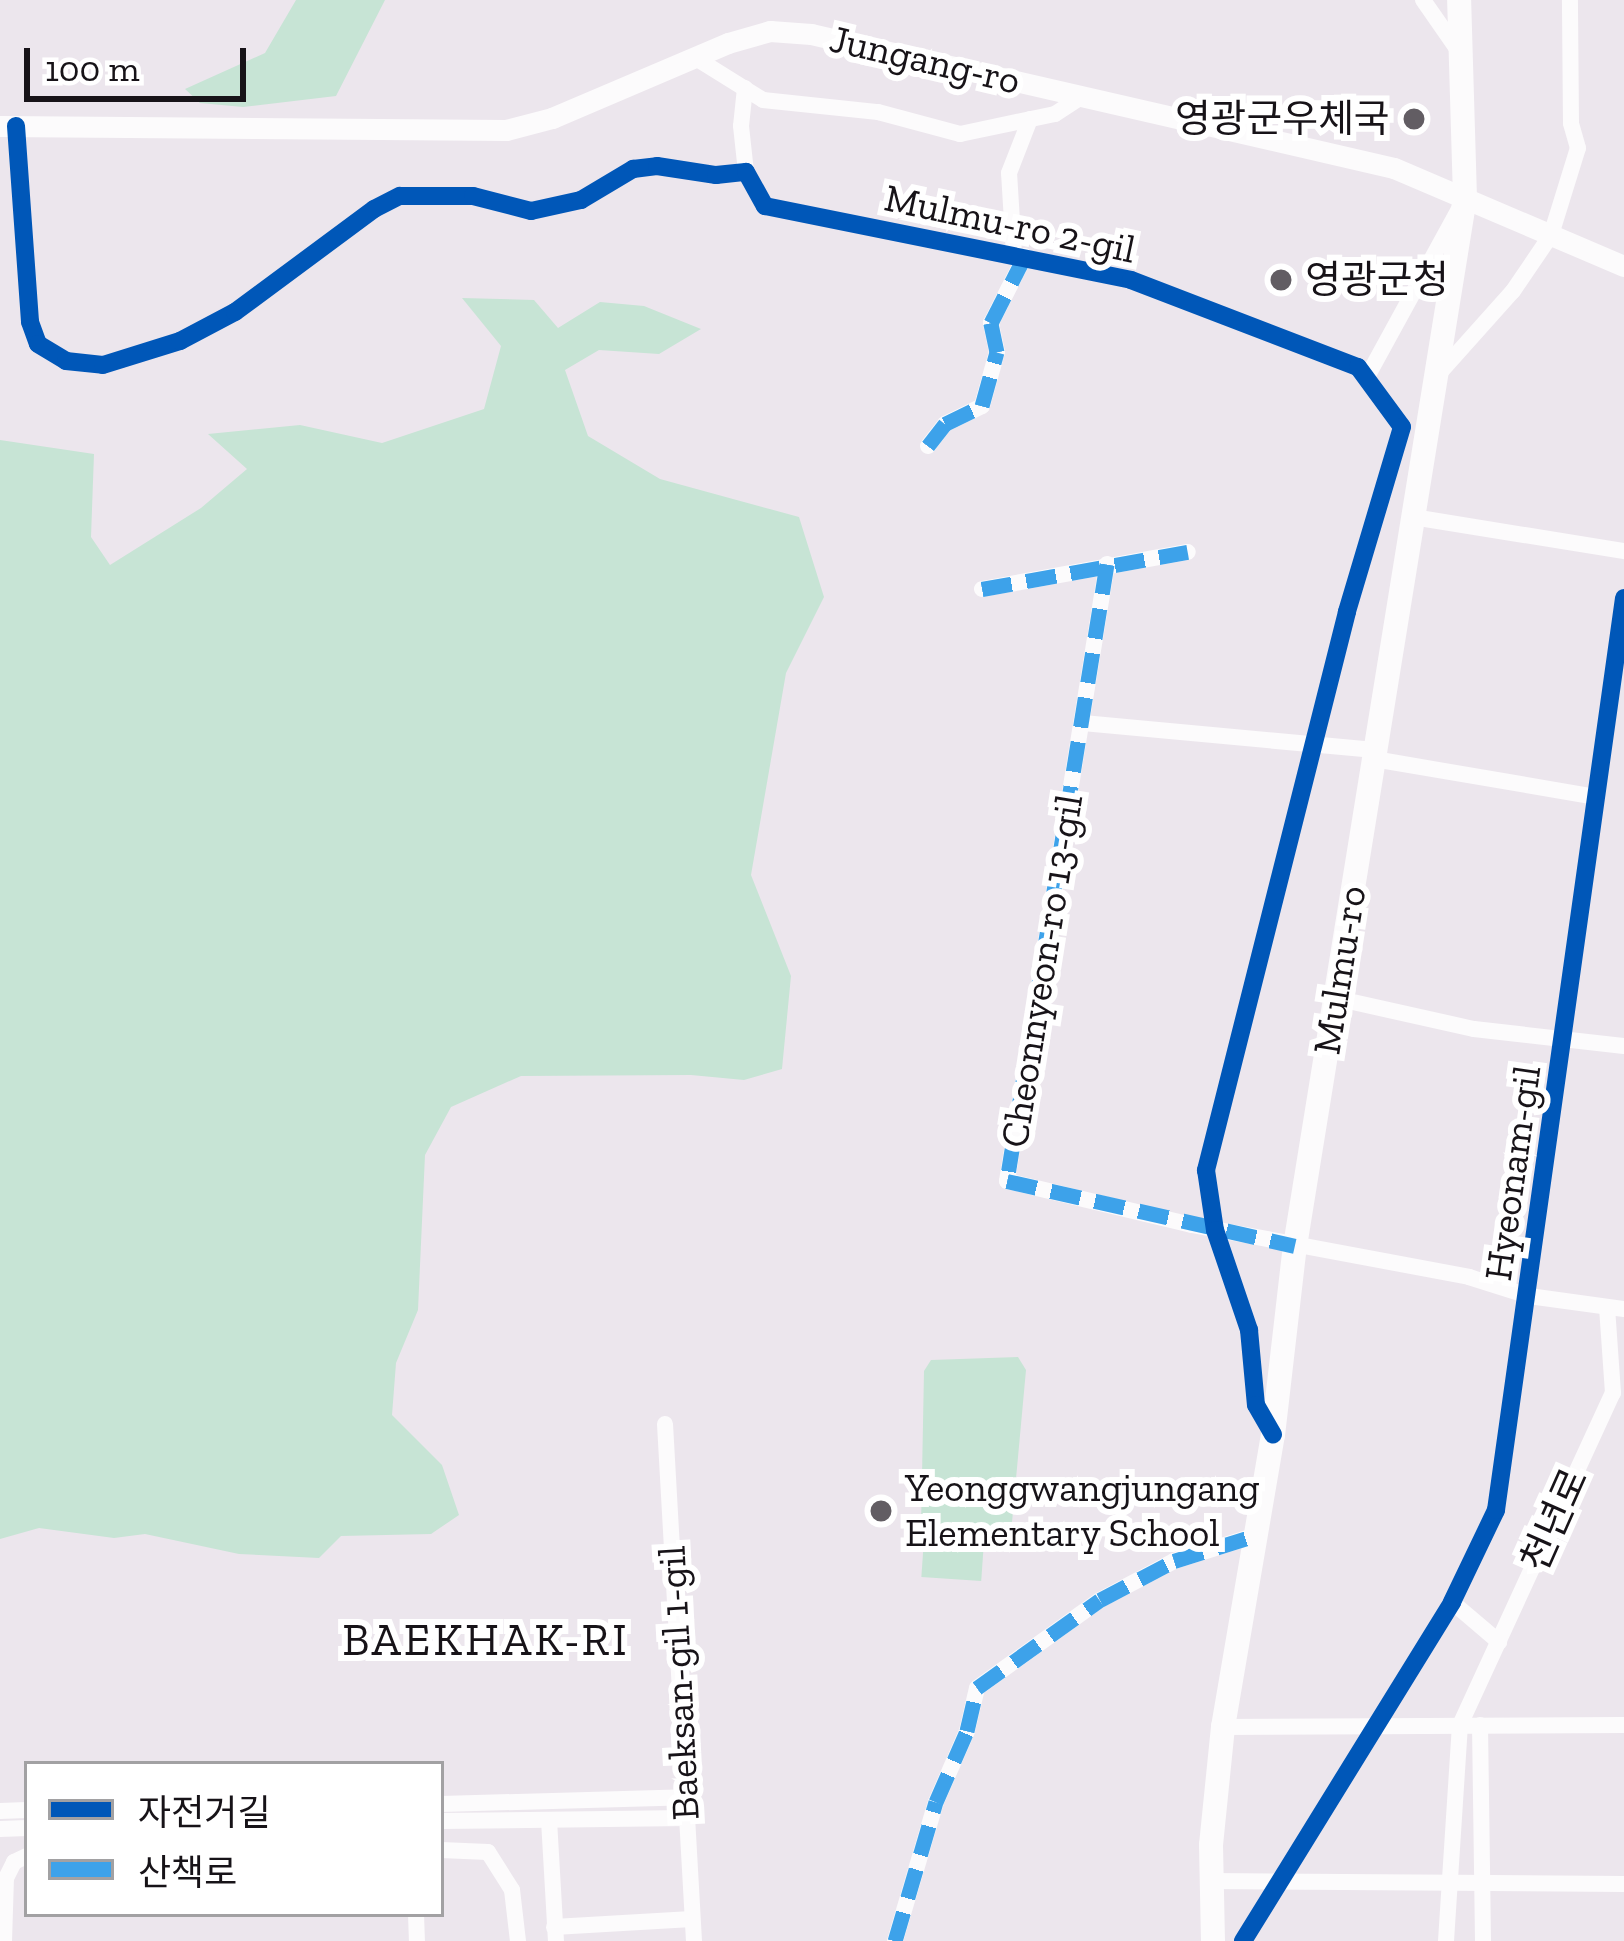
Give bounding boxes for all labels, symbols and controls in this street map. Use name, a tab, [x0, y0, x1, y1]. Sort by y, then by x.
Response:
street label: Jungang-ro	[825, 15, 1025, 105]
scale bar	[30, 24, 252, 98]
text: 100 m	[45, 47, 140, 90]
place label: 영광군우체국	[1175, 96, 1390, 142]
marker: 영광군우체국	[1401, 106, 1427, 132]
street label: Mulmu-ro 2-gil	[880, 175, 1140, 273]
place label: 영광군청	[1305, 257, 1449, 303]
marker: 영광군청	[1268, 267, 1294, 293]
street label: Cheonnyeon-ro 13-gil	[991, 791, 1093, 1151]
street label: Mulmu-ro	[1304, 882, 1376, 1058]
street label: Hyeonam-gil	[1475, 1063, 1551, 1283]
street label: 천년로	[1512, 1461, 1598, 1579]
place label: Yeonggwangjungang Elementary School	[905, 1466, 1260, 1557]
marker: Yeonggwangjungang Elementary School	[868, 1498, 894, 1524]
street label: Baeksan-gil 1-gil	[648, 1545, 710, 1821]
district label: BAEKHAK-RI	[342, 1614, 630, 1668]
legend	[24, 1761, 444, 1917]
text: 자전거길	[138, 1791, 270, 1834]
text: 산책로	[138, 1851, 237, 1894]

